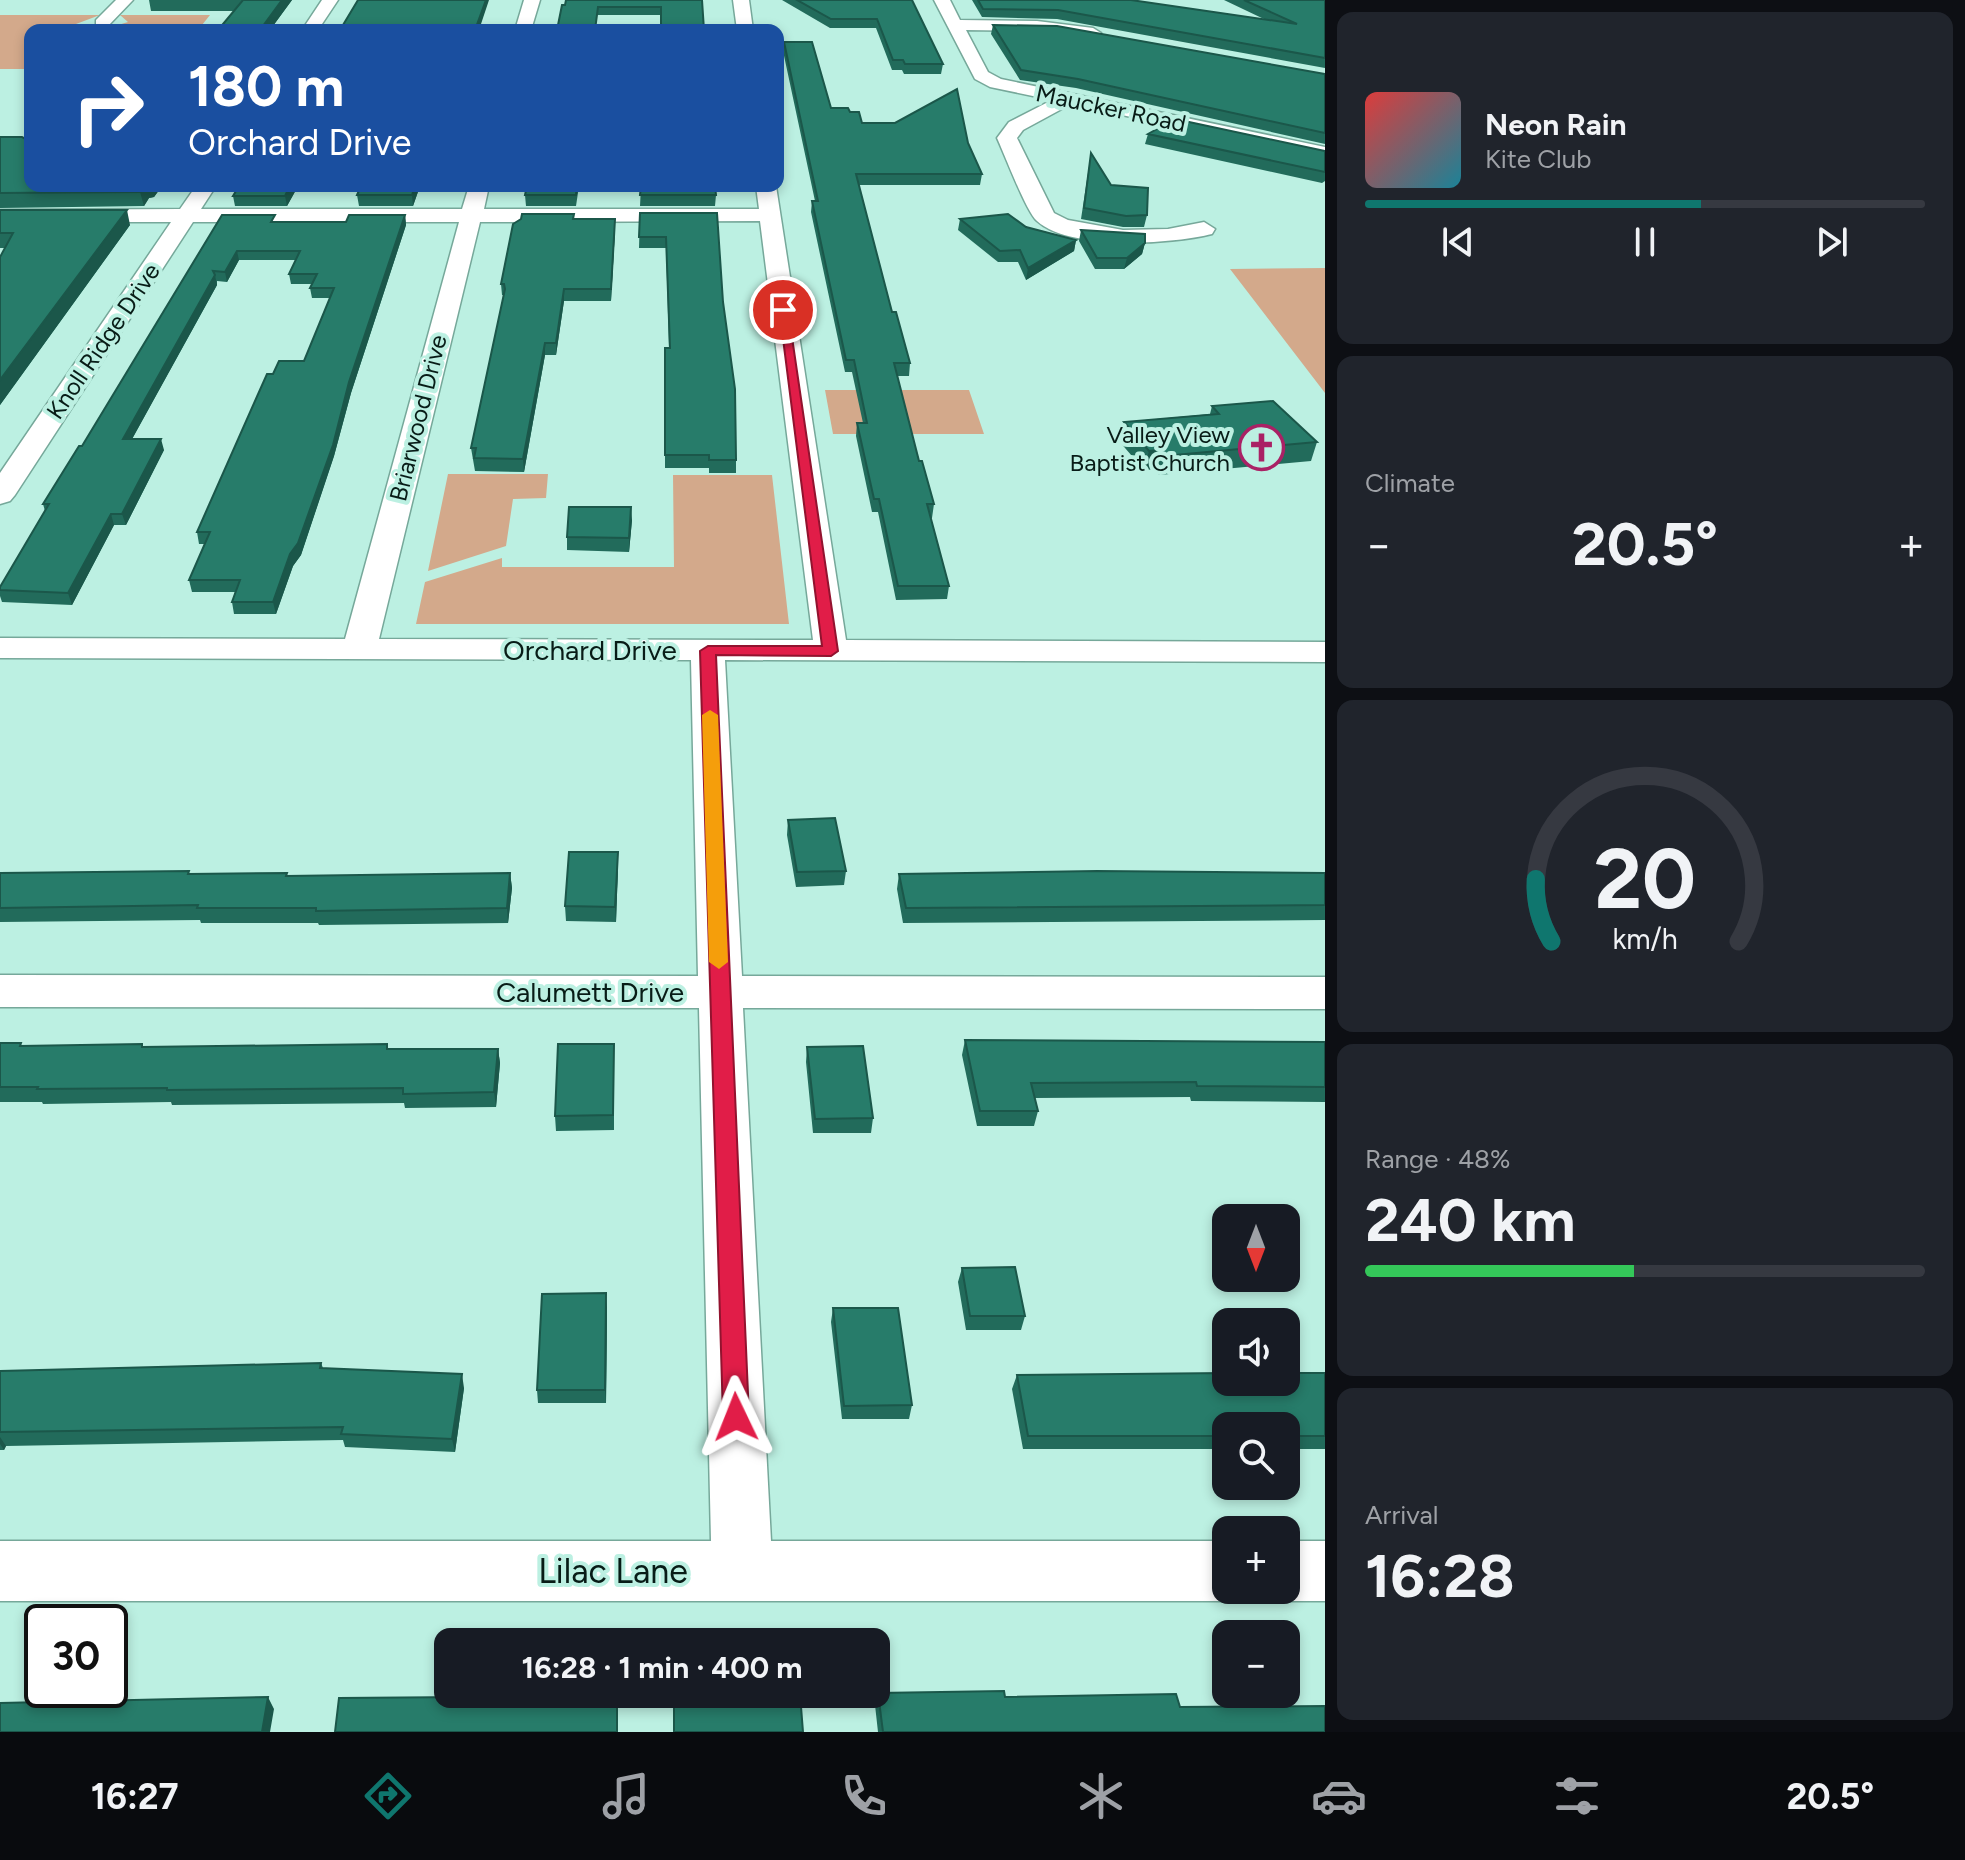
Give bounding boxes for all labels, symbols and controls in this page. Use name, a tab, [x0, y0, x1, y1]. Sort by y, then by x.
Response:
text: 180 m	[188, 53, 344, 120]
icon: right	[56, 56, 160, 160]
street label: Maucker Road	[1033, 78, 1189, 138]
text: Neon Rain	[1485, 106, 1627, 143]
text: Orchard Drive	[188, 121, 411, 164]
text: Kite Club	[1485, 143, 1591, 175]
icon: previous	[1436, 220, 1480, 264]
icon: pause	[1623, 220, 1667, 264]
icon: next	[1810, 220, 1854, 264]
street label: Knoll Ridge Drive	[40, 258, 166, 424]
pin	[749, 276, 817, 344]
icon: arrive	[761, 288, 805, 332]
street label: Briarwood Drive	[383, 332, 453, 504]
place label: Valley View Baptist Church	[1070, 420, 1230, 477]
church icon: Valley View Baptist Church	[1237, 424, 1285, 472]
text: Climate	[1365, 467, 1455, 499]
text: 20.5°	[1572, 508, 1718, 580]
text: −	[1365, 518, 1392, 571]
text: +	[1898, 518, 1925, 571]
street label: Orchard Drive	[503, 633, 677, 667]
text: 20	[1594, 829, 1696, 929]
text: km/h	[1612, 922, 1678, 956]
street label: Calumett Drive	[496, 975, 684, 1009]
text: Range · 48%	[1365, 1143, 1511, 1175]
text: 240 km	[1365, 1184, 1575, 1256]
north arrow	[1212, 1204, 1300, 1292]
map controls	[1212, 1204, 1300, 1708]
button: sound	[1212, 1308, 1300, 1396]
position arrow	[694, 1375, 778, 1459]
button: search	[1212, 1412, 1300, 1500]
text: Arrival	[1365, 1499, 1438, 1531]
button: +	[1212, 1516, 1300, 1604]
text: 16:28	[1365, 1540, 1515, 1612]
street label: Lilac Lane	[538, 1551, 688, 1592]
speed limit sign: 30	[24, 1604, 128, 1708]
button: −	[1212, 1620, 1300, 1708]
text: 16:28 · 1 min · 400 m	[521, 1649, 803, 1686]
icon: directions	[360, 1768, 416, 1824]
icon: music	[598, 1768, 654, 1824]
icon: phone	[836, 1768, 892, 1824]
icon: climate	[1073, 1768, 1129, 1824]
icon: car	[1311, 1768, 1367, 1824]
icon: filters	[1549, 1768, 1605, 1824]
text: 16:27	[91, 1775, 179, 1818]
text: 20.5°	[1786, 1775, 1874, 1818]

